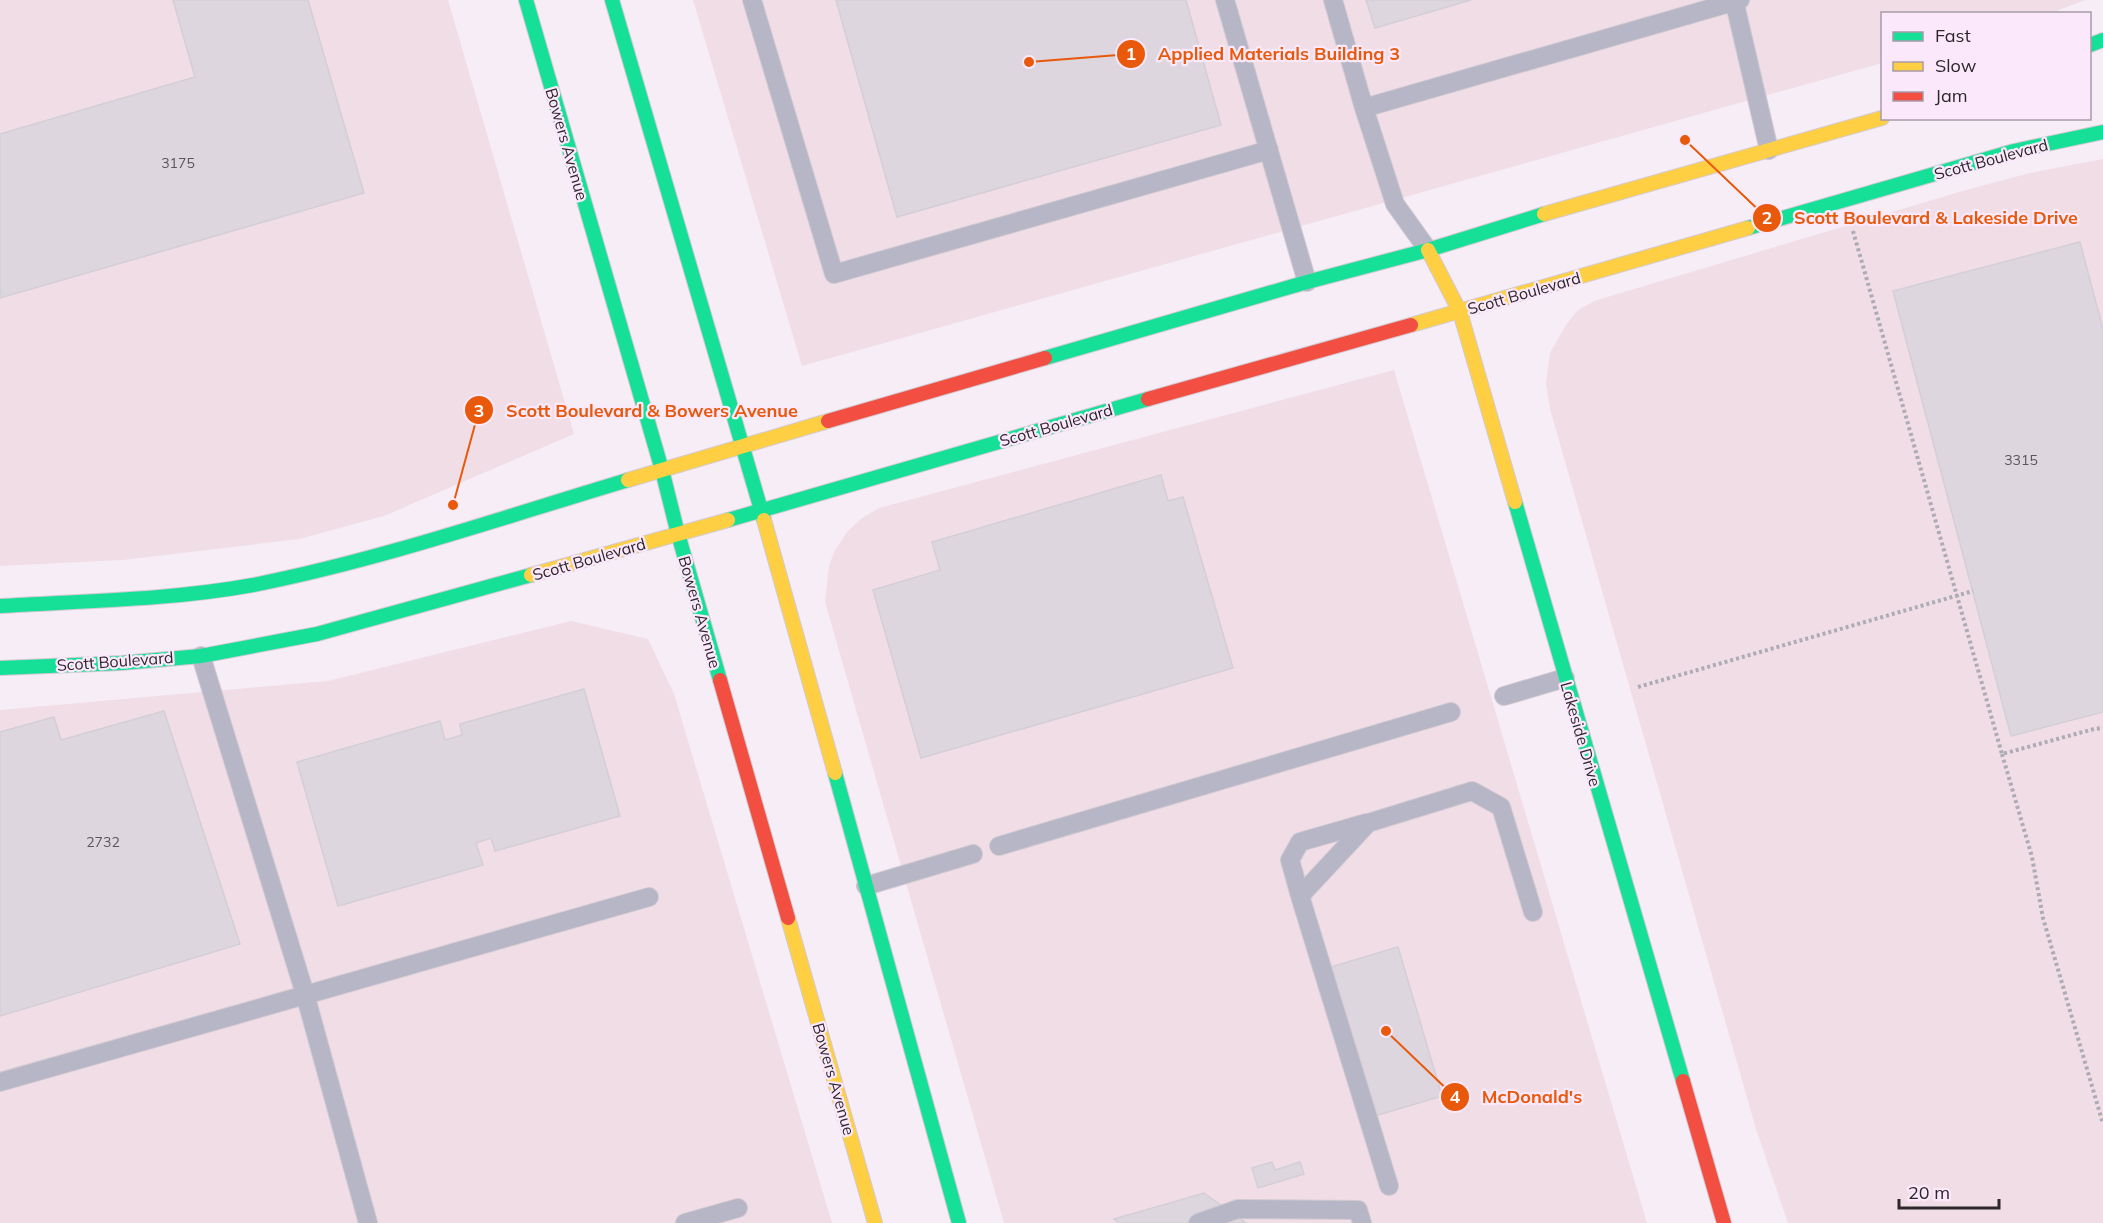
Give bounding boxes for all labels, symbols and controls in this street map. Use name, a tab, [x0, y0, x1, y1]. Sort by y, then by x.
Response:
legend	[1881, 12, 2091, 120]
text: Fast	[1935, 24, 1971, 47]
callout: Applied Materials Building 3	[1116, 36, 1413, 72]
text: 1	[1126, 42, 1136, 65]
text: Applied Materials Building 3	[1158, 42, 1400, 65]
text: Slow	[1935, 54, 1977, 77]
text: Jam	[1935, 84, 1968, 107]
street label: Bowers Avenue	[541, 86, 593, 202]
street label: Scott Boulevard	[1932, 134, 2050, 184]
house number: 3175	[161, 154, 195, 172]
callout: Scott Boulevard & Lakeside Drive	[1752, 200, 2090, 236]
text: 2	[1762, 206, 1772, 229]
text: Scott Boulevard & Lakeside Drive	[1794, 206, 2078, 229]
street label: Scott Boulevard	[1465, 267, 1583, 319]
callout: Scott Boulevard & Bowers Avenue	[464, 392, 810, 428]
text: 3	[474, 399, 484, 422]
text: Scott Boulevard & Bowers Avenue	[506, 399, 798, 422]
street label: Scott Boulevard	[997, 399, 1115, 451]
house number: 3315	[2004, 451, 2038, 469]
street label: Scott Boulevard	[530, 533, 648, 585]
street label: Bowers Avenue	[674, 554, 726, 670]
street label: Scott Boulevard	[56, 647, 174, 675]
street label: Lakeside Drive	[1557, 679, 1605, 789]
house number: 2732	[86, 833, 120, 851]
street label: Bowers Avenue	[808, 1021, 860, 1137]
callout: McDonald's	[1440, 1079, 1594, 1115]
text: 4	[1450, 1085, 1461, 1108]
text: McDonald's	[1482, 1085, 1582, 1108]
scale bar	[1899, 1172, 2000, 1210]
text: 20 m	[1908, 1181, 1950, 1204]

